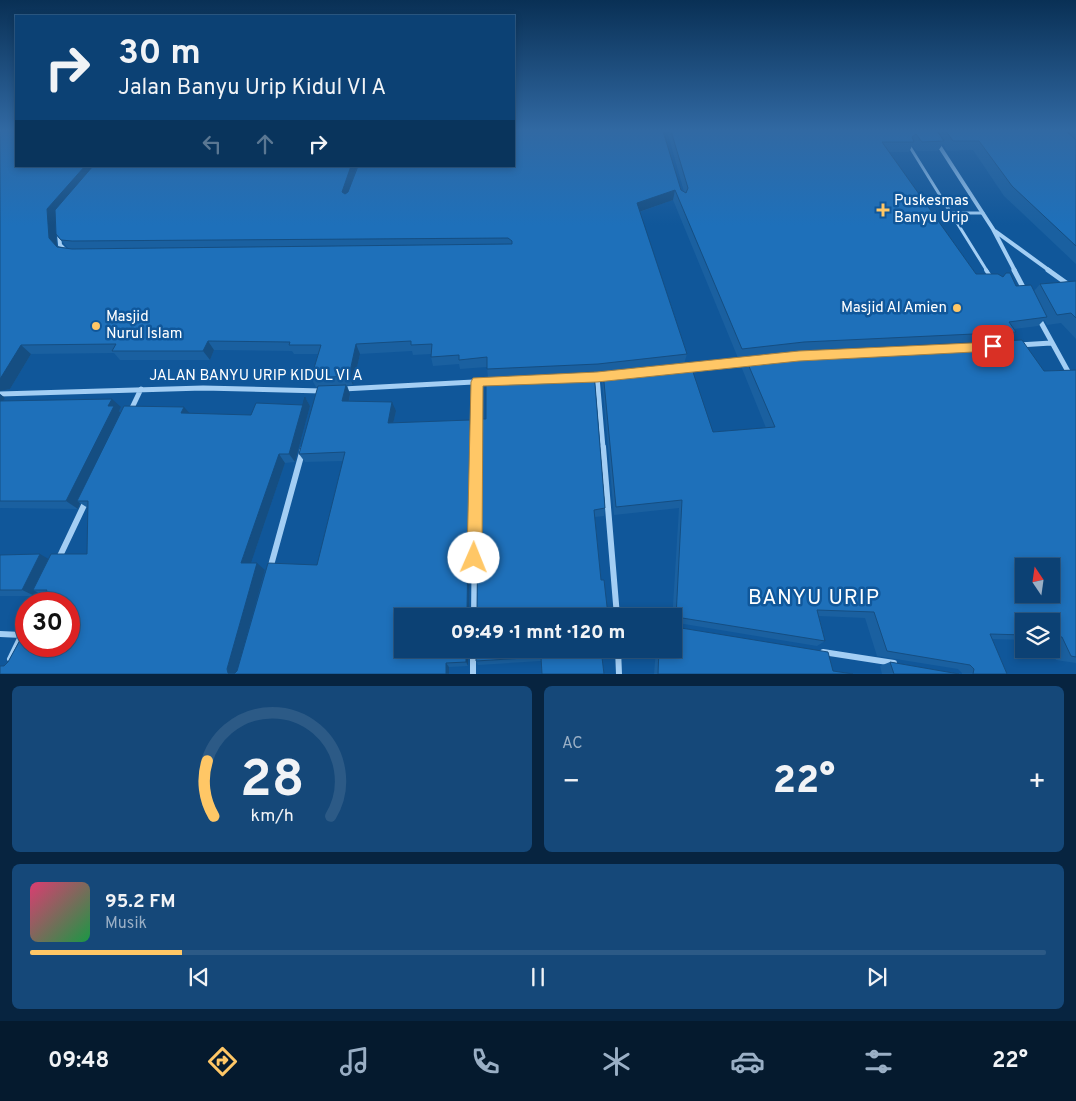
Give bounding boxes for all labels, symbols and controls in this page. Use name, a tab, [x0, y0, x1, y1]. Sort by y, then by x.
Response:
text: 30 m	[118, 32, 201, 76]
icon: right	[35, 35, 100, 100]
text: Jalan Banyu Urip Kidul VI A	[118, 75, 386, 102]
icon: left	[198, 130, 226, 158]
icon: ahead	[251, 130, 279, 158]
icon: right	[304, 130, 332, 158]
place label: Puskesmas Banyu Urip	[894, 192, 969, 228]
marker: Puskesmas Banyu Urip	[876, 203, 890, 217]
place label: Masjid Al Amien	[841, 299, 947, 318]
marker: Masjid Al Amien	[951, 302, 963, 314]
place label: Masjid Nurul Islam	[106, 308, 182, 344]
marker: Masjid Nurul Islam	[90, 320, 102, 332]
pin	[972, 325, 1014, 367]
icon: arrive	[979, 332, 1007, 360]
street label: JALAN BANYU URIP KIDUL VI A	[149, 367, 363, 386]
position arrow	[447, 531, 499, 583]
north arrow	[1015, 558, 1060, 602]
map controls	[1015, 558, 1060, 658]
district label: BANYU URIP	[748, 585, 880, 612]
speed limit sign: 30	[15, 592, 80, 657]
button: layers	[1015, 613, 1060, 658]
text: 09:49 · 1 mnt · 120 m	[451, 621, 625, 645]
text: AC	[562, 734, 583, 754]
text: 28	[240, 749, 304, 815]
text: 22°	[773, 758, 835, 807]
text: −	[562, 765, 580, 801]
text: +	[1028, 765, 1046, 801]
text: km/h	[250, 805, 294, 828]
text: 95.2 FM	[105, 890, 176, 914]
text: Musik	[105, 914, 147, 934]
icon: previous	[185, 963, 213, 991]
icon: pause	[524, 963, 552, 991]
icon: next	[863, 963, 891, 991]
icon: directions	[205, 1044, 240, 1079]
icon: music	[337, 1044, 372, 1079]
icon: phone	[468, 1044, 503, 1079]
icon: climate	[599, 1044, 634, 1079]
icon: car	[730, 1044, 765, 1079]
icon: filters	[861, 1044, 896, 1079]
text: 09:48	[48, 1048, 109, 1075]
text: 22°	[992, 1048, 1028, 1075]

